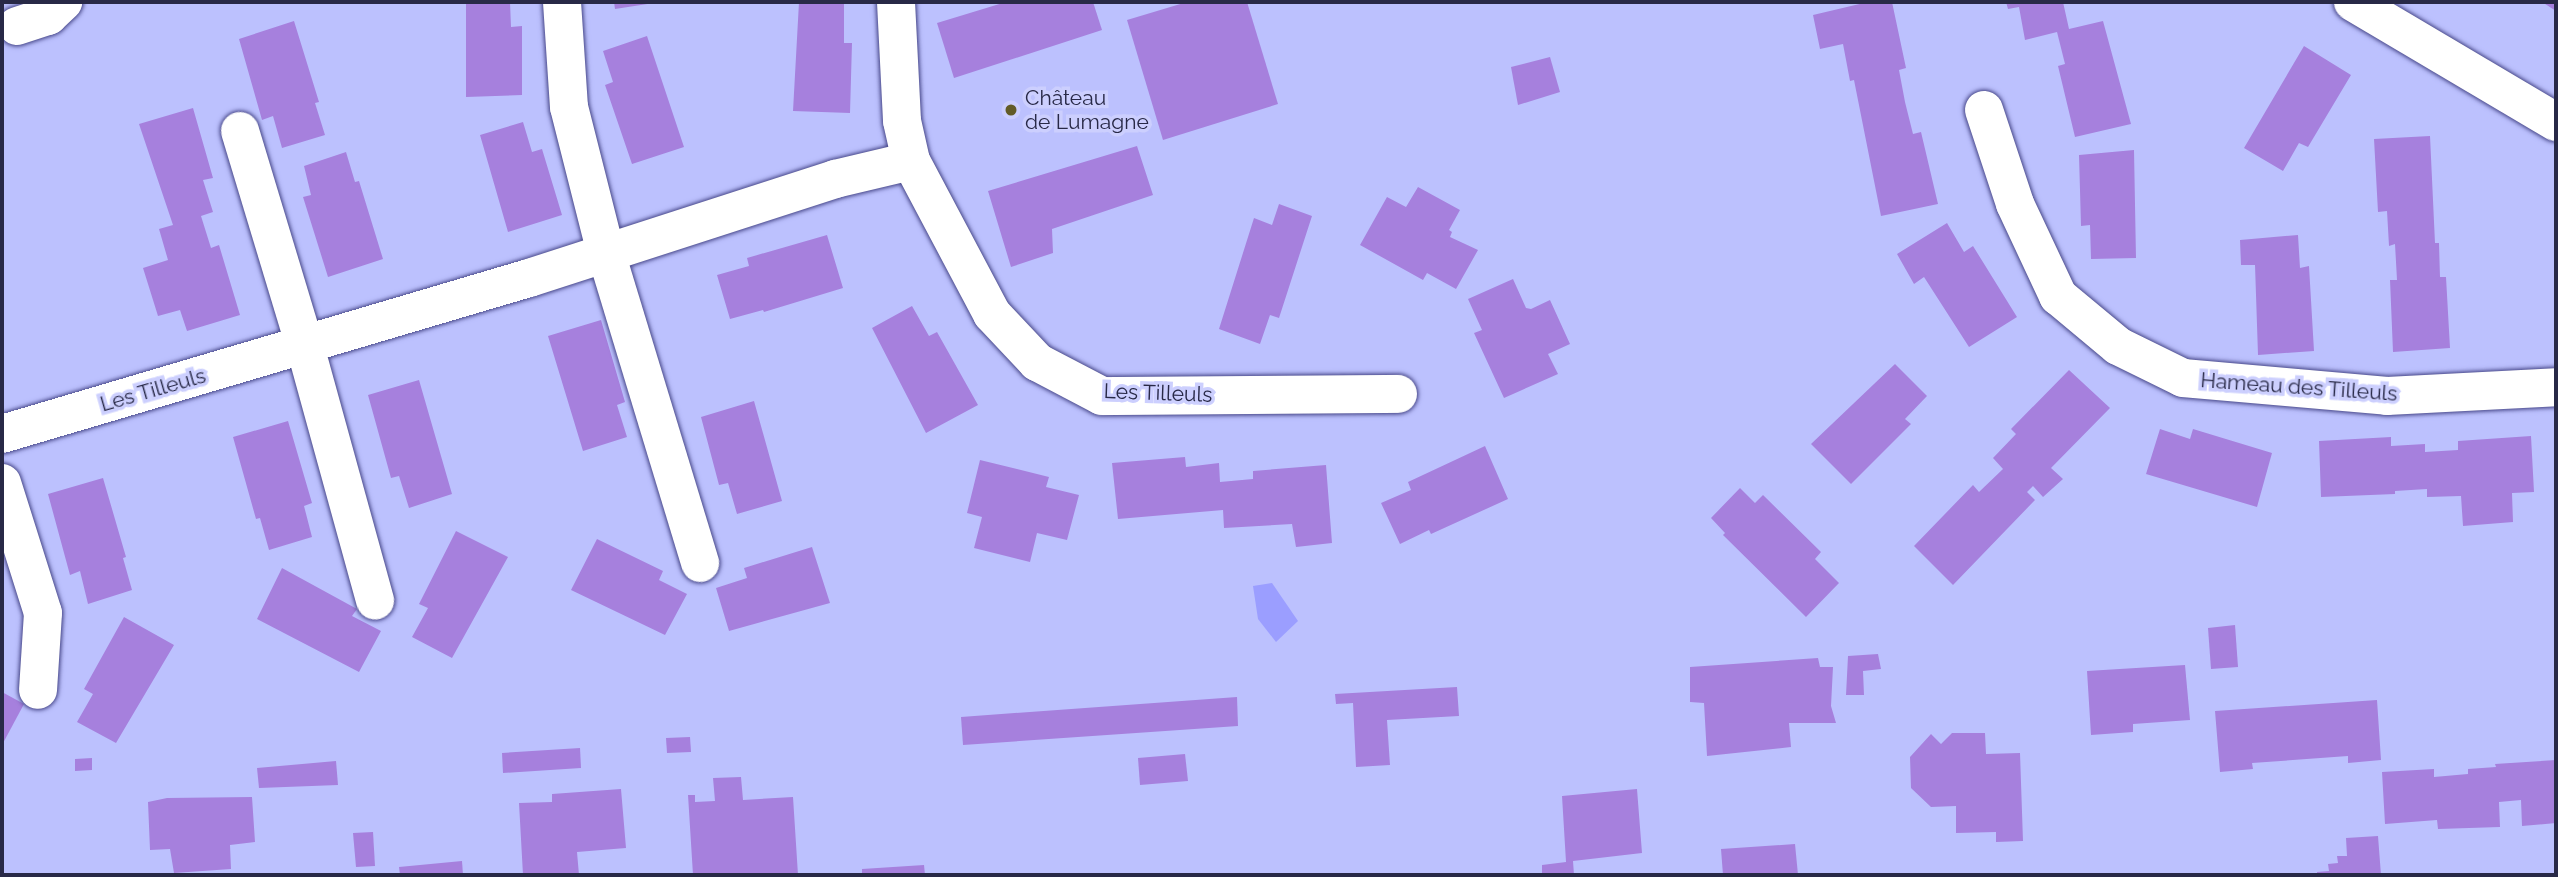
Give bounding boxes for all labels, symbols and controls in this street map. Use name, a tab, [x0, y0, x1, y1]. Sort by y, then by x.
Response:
place label: Château de Lumagne	[1025, 85, 1149, 135]
marker: Château de Lumagne	[1003, 102, 1019, 118]
street label: Les Tilleuls	[97, 363, 209, 417]
street label: Hameau des Tilleuls	[2199, 368, 2399, 406]
street label: Les Tilleuls	[1103, 379, 1213, 407]

